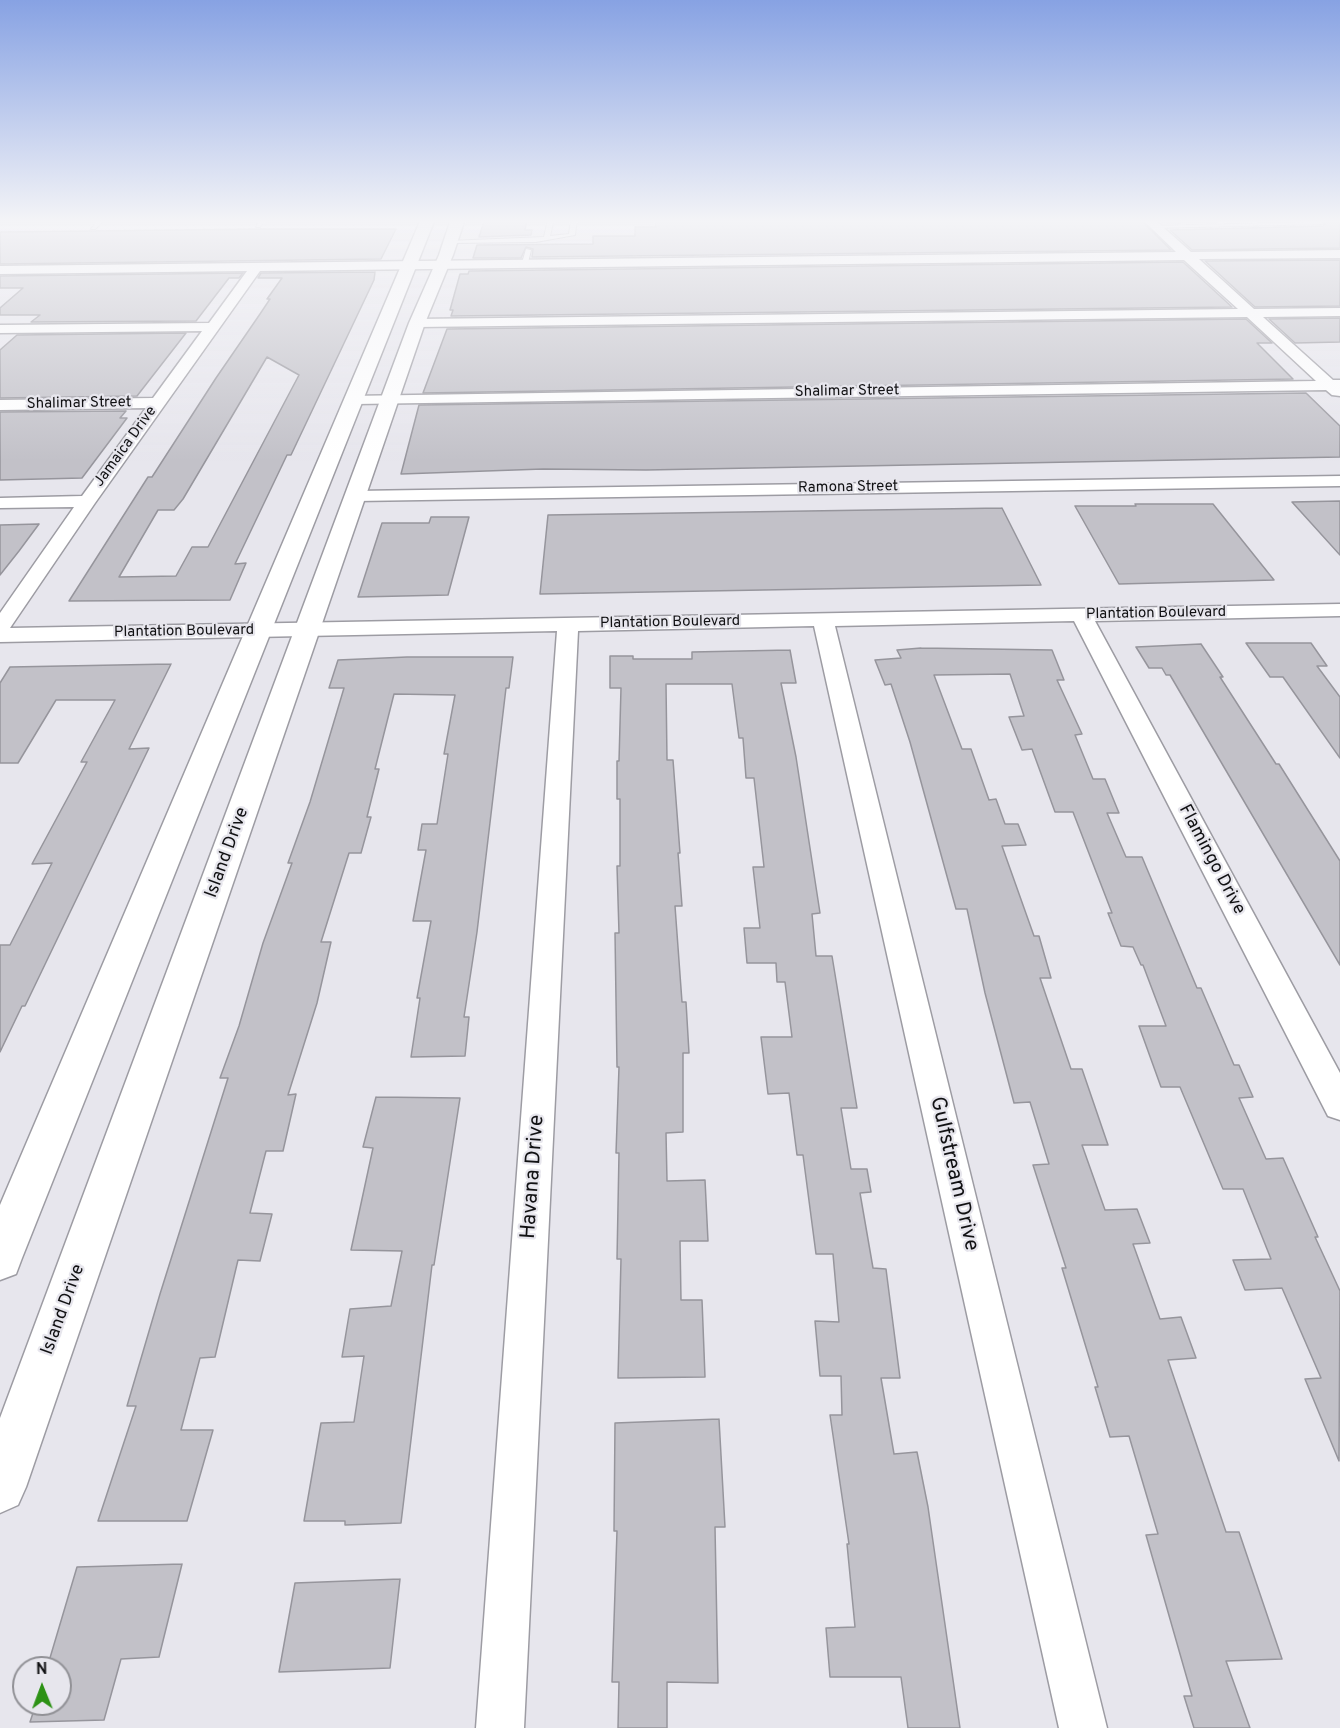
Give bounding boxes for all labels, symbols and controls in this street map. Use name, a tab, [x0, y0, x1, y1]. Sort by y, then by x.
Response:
street label: Shalimar Street	[795, 382, 899, 402]
street label: Shalimar Street	[27, 394, 131, 414]
street label: Jamaica Drive	[91, 403, 161, 491]
street label: Ramona Street	[798, 478, 898, 498]
street label: Plantation Boulevard	[1086, 604, 1226, 624]
street label: Plantation Boulevard	[600, 613, 740, 633]
street label: Plantation Boulevard	[114, 622, 254, 642]
street label: Flamingo Drive	[1173, 801, 1249, 919]
street label: Island Drive	[202, 805, 254, 901]
street label: Gulfstream Drive	[923, 1094, 983, 1254]
street label: Havana Drive	[517, 1114, 551, 1240]
street label: Island Drive	[38, 1262, 90, 1358]
north arrow	[12, 1656, 72, 1716]
text: N	[36, 1660, 48, 1680]

